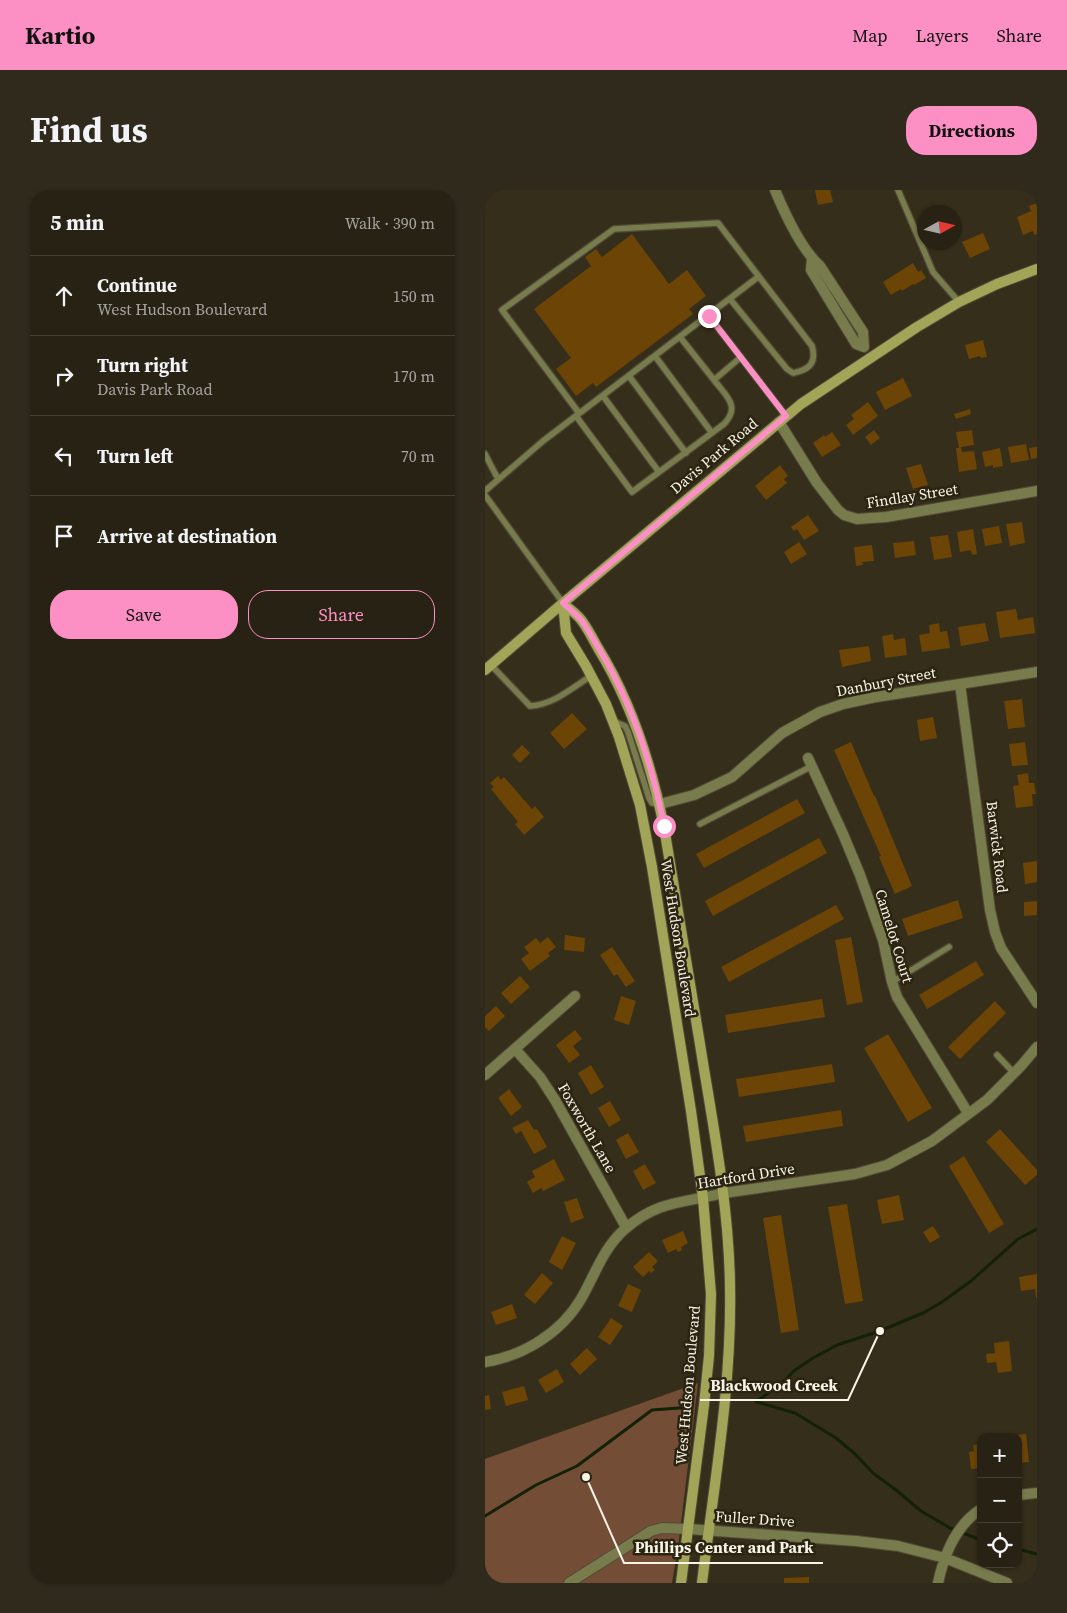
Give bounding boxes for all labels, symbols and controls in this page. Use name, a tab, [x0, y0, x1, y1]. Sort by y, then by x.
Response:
text: Kartio	[25, 19, 95, 52]
text: Map	[852, 23, 887, 48]
text: Layers	[915, 23, 968, 48]
text: Share	[996, 23, 1042, 48]
text: Find us	[30, 106, 148, 154]
button: Directions	[906, 106, 1037, 155]
north arrow	[917, 205, 962, 250]
text: 5 min	[50, 208, 105, 237]
text: Walk · 390 m	[345, 212, 435, 234]
text: Continue	[97, 272, 177, 298]
icon: ahead	[50, 282, 78, 310]
text: 150 m	[393, 285, 435, 307]
text: West Hudson Boulevard	[97, 298, 267, 320]
route end	[698, 305, 721, 328]
text: Turn right	[97, 352, 188, 378]
icon: right	[50, 362, 78, 390]
text: 170 m	[393, 365, 435, 387]
text: Davis Park Road	[97, 378, 213, 400]
street label: Davis Park Road	[665, 412, 762, 498]
icon: left	[50, 442, 78, 470]
text: Turn left	[97, 443, 173, 469]
text: 70 m	[401, 445, 435, 467]
street label: Findlay Street	[865, 478, 959, 513]
icon: arrive	[50, 522, 78, 550]
text: Arrive at destination	[97, 523, 277, 549]
button: Save	[50, 590, 238, 639]
button: Share	[248, 590, 435, 639]
street label: Danbury Street	[834, 662, 938, 701]
street label: Barwick Road	[981, 800, 1014, 894]
route start	[653, 815, 676, 838]
street label: West Hudson Boulevard	[656, 857, 701, 1019]
street label: Camelot Court	[870, 887, 919, 985]
street label: Foxworth Lane	[553, 1079, 622, 1177]
street label: Hartford Drive	[696, 1157, 796, 1194]
street label: West Hudson Boulevard	[670, 1304, 705, 1465]
callout: Blackwood Creek	[700, 1369, 848, 1400]
text: Blackwood Creek	[710, 1374, 838, 1396]
map controls	[977, 1433, 1022, 1568]
button: +	[977, 1433, 1022, 1478]
button: −	[977, 1478, 1022, 1523]
street label: Fuller Drive	[715, 1505, 796, 1532]
button: locate	[977, 1523, 1022, 1568]
callout: Phillips Center and Park	[624, 1532, 823, 1563]
text: Phillips Center and Park	[634, 1536, 814, 1558]

